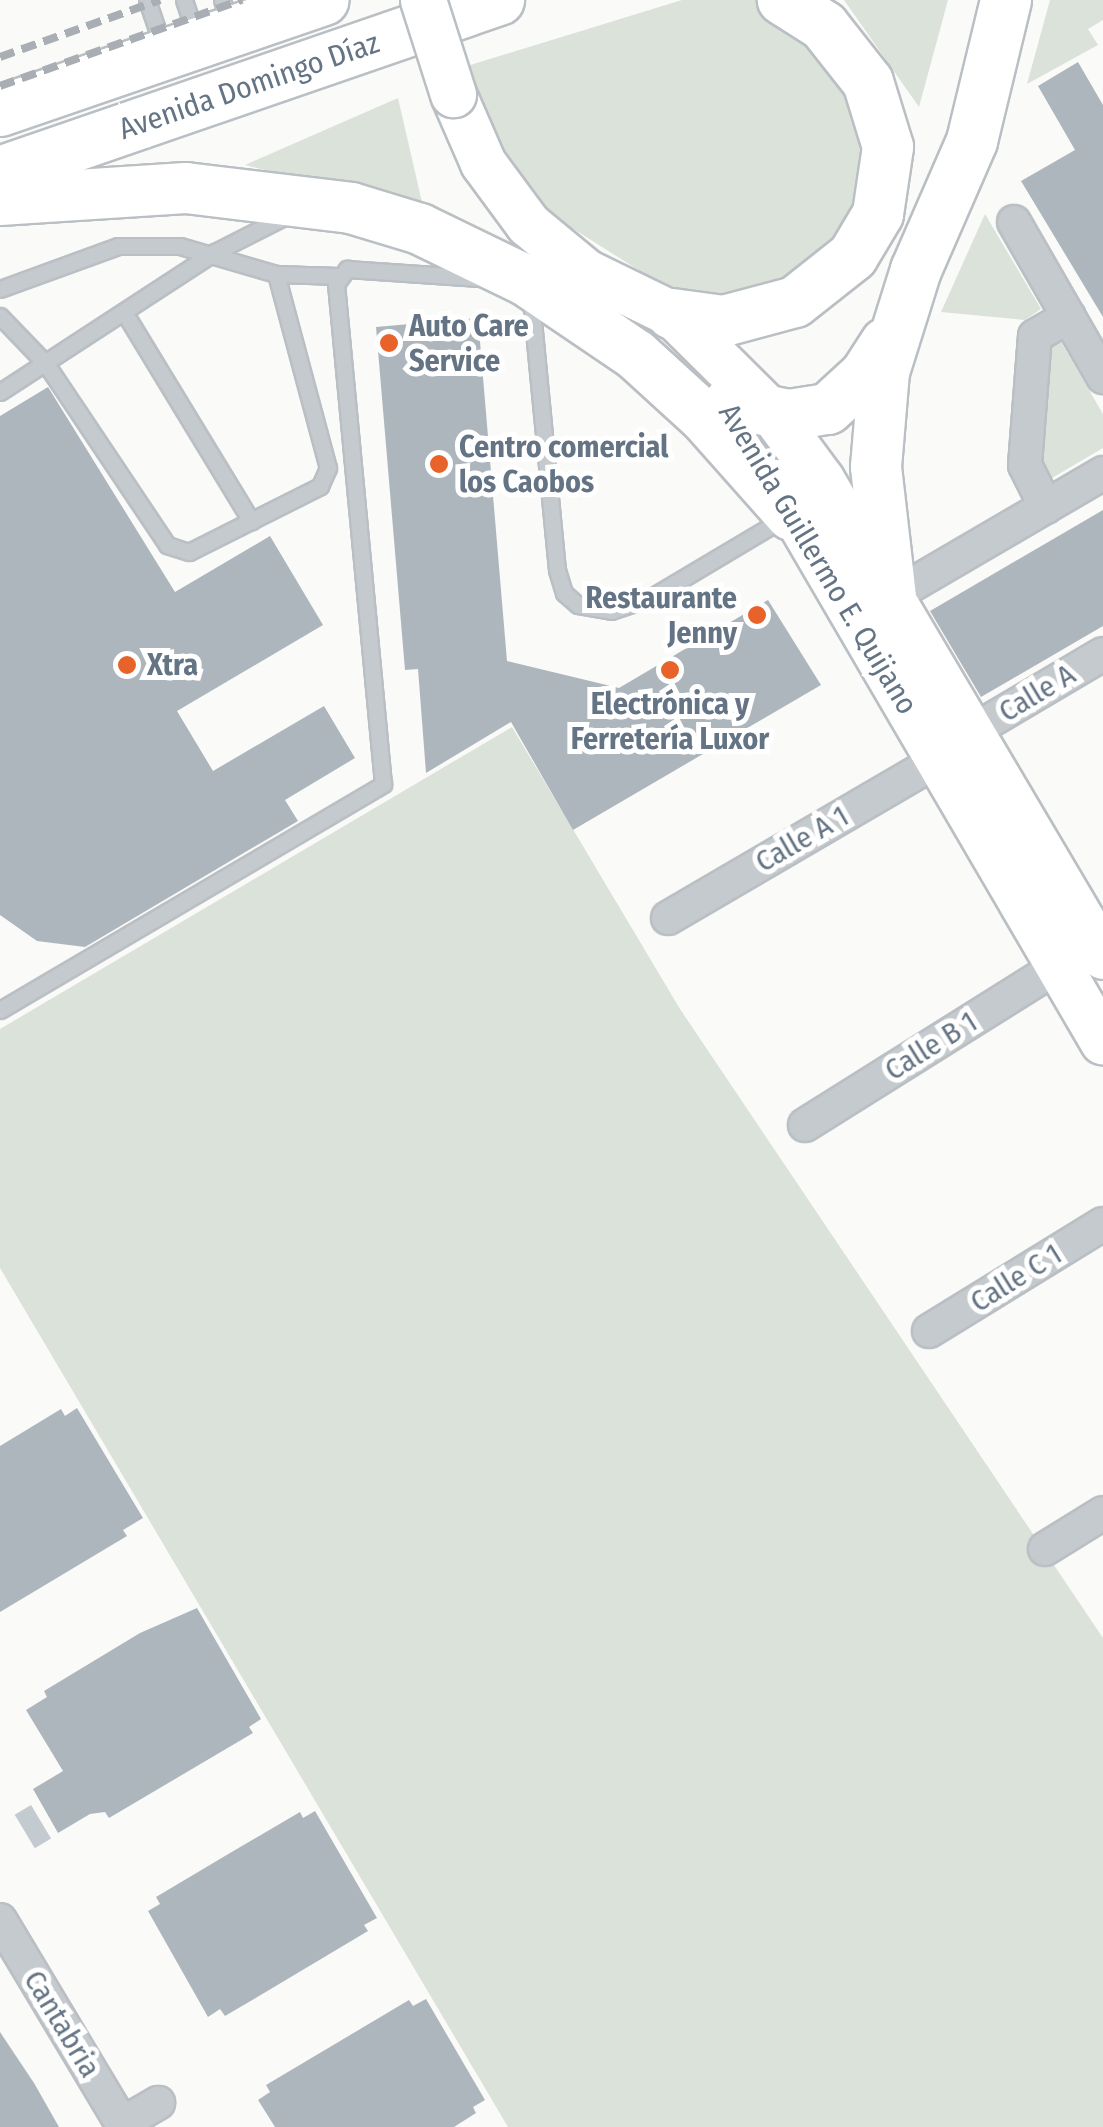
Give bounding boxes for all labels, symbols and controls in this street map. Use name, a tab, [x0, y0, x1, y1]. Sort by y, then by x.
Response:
street label: Avenida Domingo Díaz	[114, 25, 384, 147]
place label: Auto Care Service	[409, 308, 529, 378]
marker: Auto Care Service	[378, 332, 400, 354]
street label: Avenida Guillermo E. Quijano	[711, 397, 925, 721]
place label: Centro comercial los Caobos	[459, 429, 668, 500]
marker: Centro comercial los Caobos	[428, 453, 450, 475]
place label: Restaurante Jenny	[586, 580, 737, 650]
marker: Restaurante Jenny	[746, 604, 768, 626]
place label: Xtra	[147, 647, 198, 683]
marker: Xtra	[116, 654, 138, 676]
street label: Calle A	[992, 656, 1082, 730]
marker: Electrónica y Ferretería Luxor	[659, 659, 681, 681]
place label: Electrónica y Ferretería Luxor	[571, 686, 769, 756]
street label: Calle A 1	[749, 798, 855, 880]
street label: Calle B 1	[878, 1004, 984, 1088]
street label: Calle C 1	[964, 1236, 1068, 1320]
street label: Cantabria	[16, 1964, 108, 2084]

